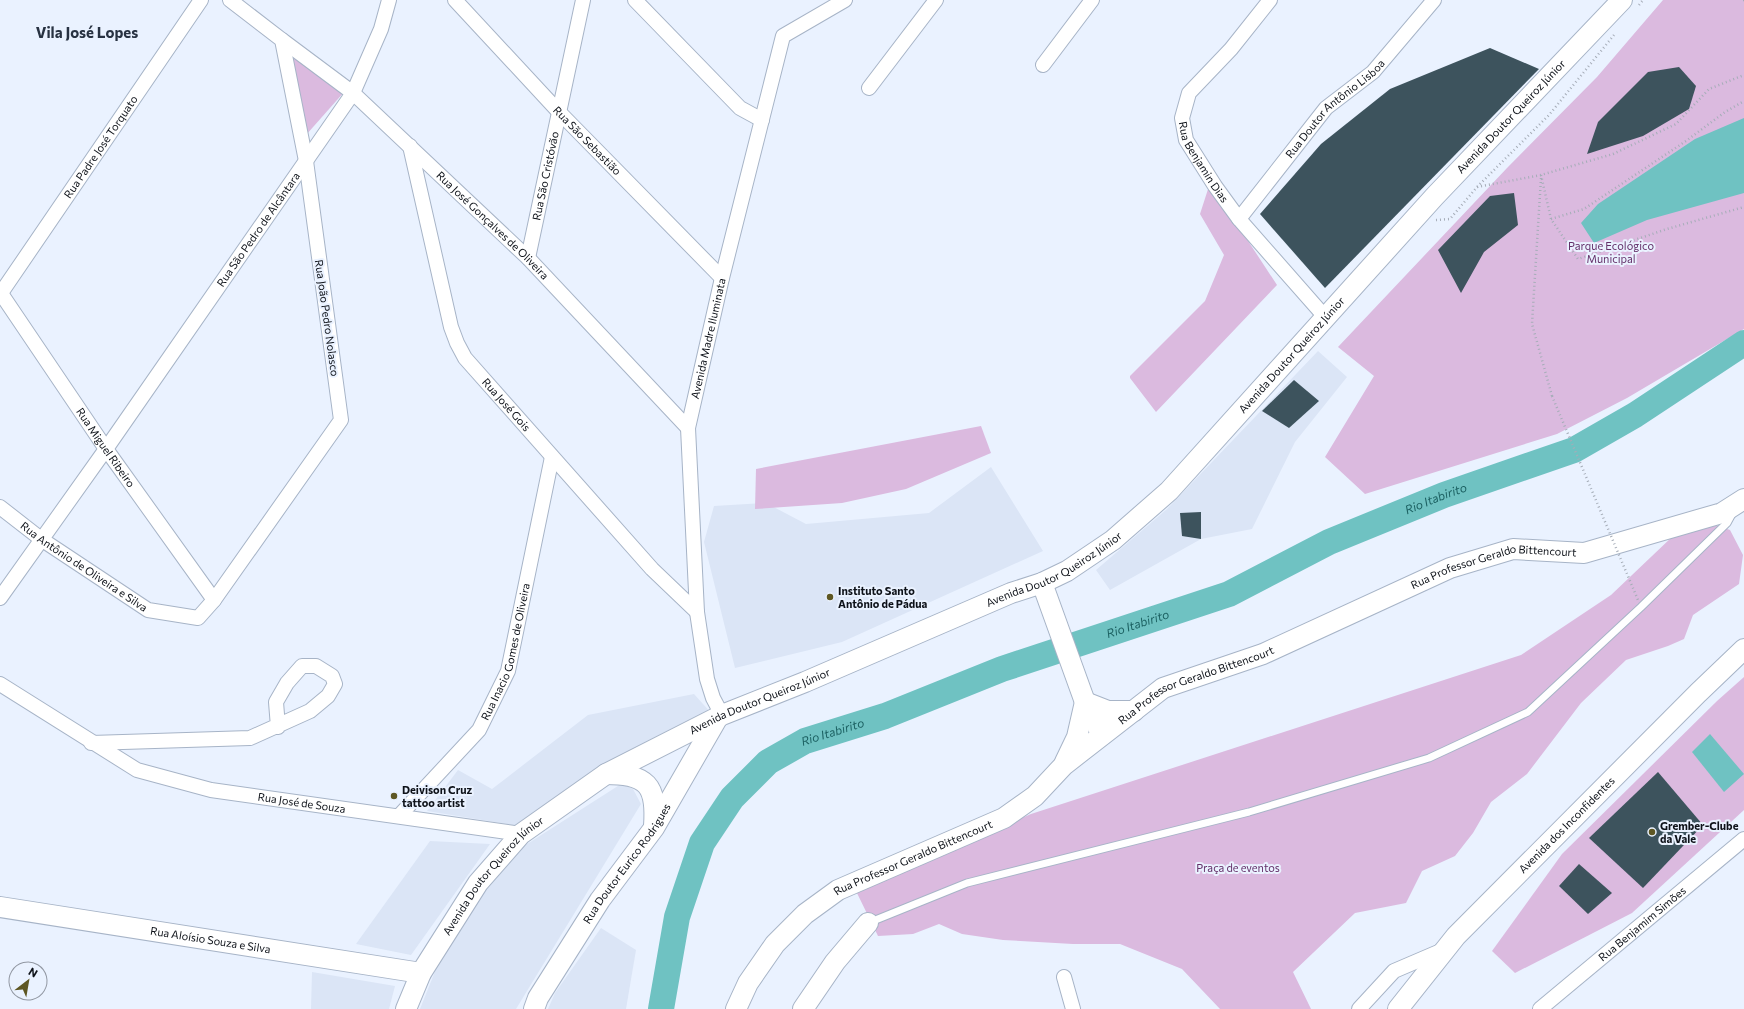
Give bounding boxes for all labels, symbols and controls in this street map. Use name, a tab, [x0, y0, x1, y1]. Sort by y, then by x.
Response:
district label: Vila José Lopes	[36, 23, 138, 41]
street label: Rua Doutor Antônio Lisboa	[1282, 56, 1387, 160]
street label: Avenida Doutor Queiroz Júnior	[1453, 56, 1568, 176]
street label: Rua Padre José Torquato	[61, 92, 140, 200]
street label: Rua São Sebastião	[551, 103, 624, 178]
street label: Rua Benjamin Dias	[1177, 120, 1232, 205]
street label: Rua São Cristóvão	[529, 130, 561, 221]
street label: Rua José Gonçalves de Oliveira	[434, 168, 552, 282]
street label: Rua São Pedro de Alcântara	[214, 169, 302, 289]
park label: Parque Ecológico Municipal	[1568, 239, 1654, 265]
street label: Rua João Pedro Nolasco	[312, 259, 342, 378]
street label: Avenida Madre Iluminata	[688, 277, 728, 400]
street label: Avenida Doutor Queiroz Júnior	[1236, 293, 1347, 415]
street label: Rua José Gois	[480, 375, 534, 433]
street label: Rua Miguel Ribeiro	[74, 405, 138, 490]
water label: Rio Itabirito	[1402, 480, 1468, 516]
street label: Rua Antônio de Oliveira e Silva	[18, 519, 150, 614]
street label: Avenida Doutor Queiroz Júnior	[984, 528, 1125, 609]
street label: Rua Professor Geraldo Bittencourt	[1408, 542, 1577, 591]
street label: Rua Inacio Gomes de Oliveira	[478, 582, 532, 722]
place label: Instituto Santo Antônio de Pádua	[838, 584, 927, 610]
marker: Instituto Santo Antônio de Pádua	[825, 592, 835, 602]
water label: Rio Itabirito	[1104, 606, 1171, 640]
street label: Rua Professor Geraldo Bittencourt	[1115, 643, 1276, 727]
street label: Avenida Doutor Queiroz Júnior	[687, 665, 832, 737]
water label: Rio Itabirito	[799, 715, 866, 748]
street label: Avenida dos Inconfidentes	[1516, 774, 1617, 875]
place label: Deivison Cruz tattoo artist	[402, 783, 472, 809]
street label: Rua José de Souza	[257, 790, 347, 815]
marker: Deivison Cruz tattoo artist	[389, 791, 399, 801]
street label: Rua Doutor Eurico Rodrigues	[580, 801, 673, 926]
street label: Avenida Doutor Queiroz Júnior	[440, 813, 546, 937]
street label: Rua Professor Geraldo Bittencourt	[830, 817, 995, 897]
place label: Grember-Clube da Vale	[1660, 819, 1739, 845]
marker: Grember-Clube da Vale	[1647, 827, 1657, 837]
park label: Praça de eventos	[1196, 861, 1280, 874]
street label: Rua Benjamim Simões	[1596, 883, 1688, 964]
street label: Rua Aloísio Souza e Silva	[149, 924, 272, 955]
north arrow	[8, 961, 48, 1001]
text: N	[27, 964, 40, 980]

